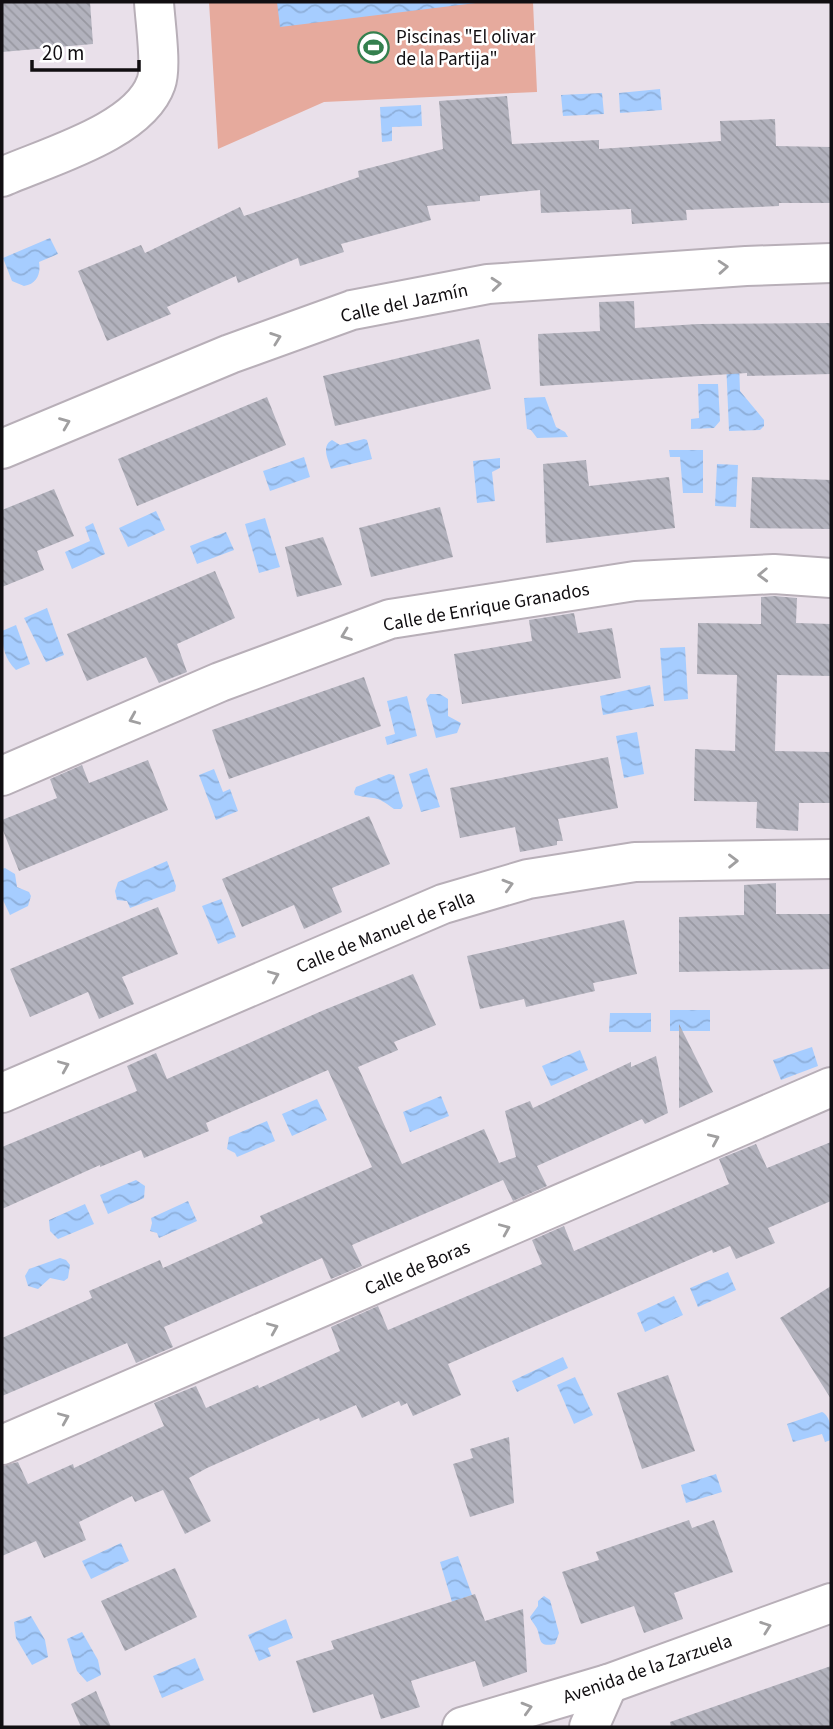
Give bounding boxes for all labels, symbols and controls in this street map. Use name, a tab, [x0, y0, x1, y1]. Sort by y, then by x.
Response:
place label: Piscinas "El olivar de la Partija"	[396, 24, 536, 73]
scale bar	[32, 28, 138, 72]
sports icon: Piscinas "El olivar de la Partija"	[356, 30, 390, 64]
text: 20 m	[42, 38, 84, 68]
one-way arrow	[718, 260, 729, 275]
street label: Calle del Jazmín	[338, 277, 470, 330]
one-way arrow	[491, 277, 502, 292]
one-way arrow	[269, 332, 281, 346]
one-way arrow	[58, 417, 70, 431]
one-way arrow	[757, 567, 768, 582]
street label: Calle de Enrique Granados	[381, 576, 592, 639]
one-way arrow	[340, 627, 352, 641]
one-way arrow	[129, 711, 142, 725]
one-way arrow	[728, 853, 739, 868]
one-way arrow	[502, 878, 514, 893]
street label: Calle de Manuel de Falla	[292, 884, 479, 981]
one-way arrow	[266, 970, 279, 984]
one-way arrow	[57, 1060, 70, 1074]
one-way arrow	[707, 1133, 719, 1147]
one-way arrow	[498, 1223, 510, 1237]
street label: Calle de Boras	[361, 1234, 475, 1303]
one-way arrow	[266, 1322, 279, 1336]
one-way arrow	[57, 1412, 70, 1426]
one-way arrow	[759, 1621, 771, 1635]
street label: Avenida de la Zarzuela	[559, 1628, 736, 1711]
one-way arrow	[521, 1701, 533, 1716]

